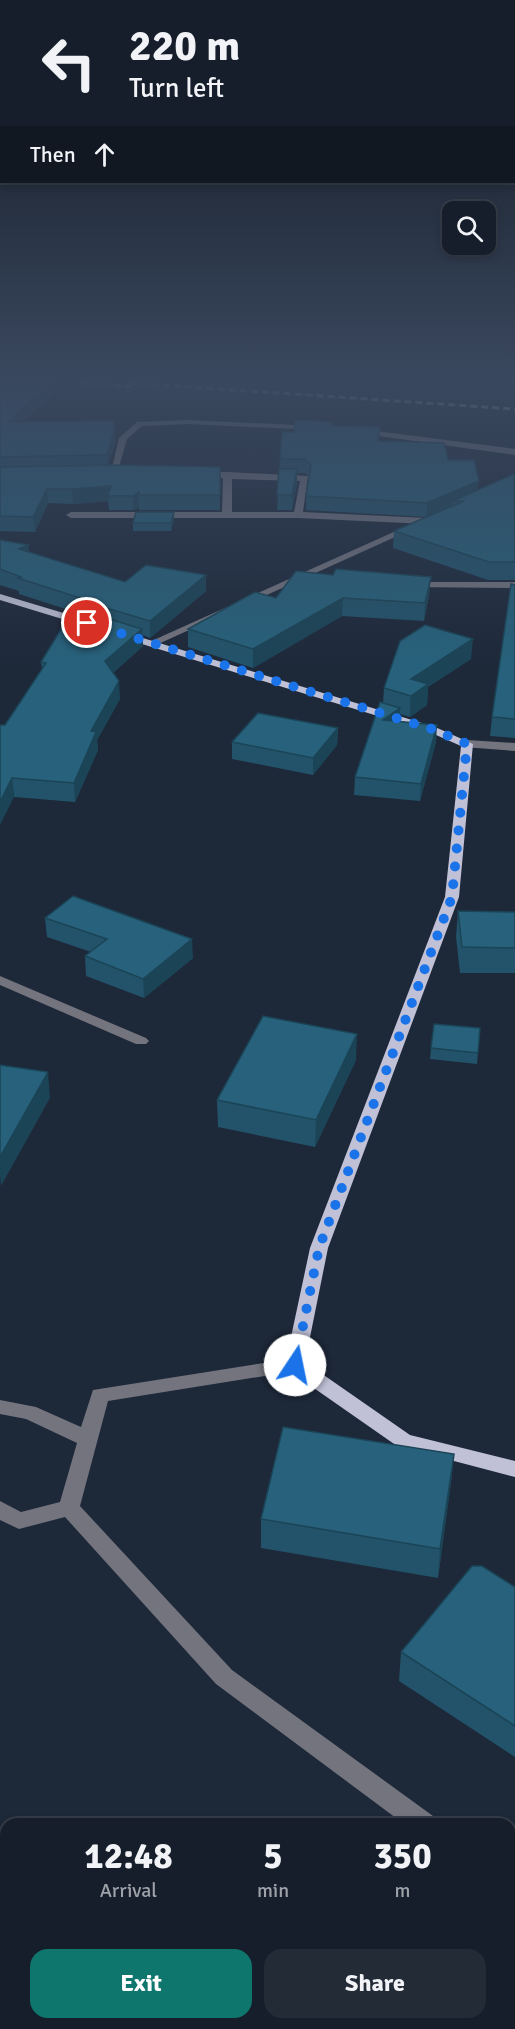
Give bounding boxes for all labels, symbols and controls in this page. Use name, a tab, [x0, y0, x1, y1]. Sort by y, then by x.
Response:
text: 220 m	[129, 21, 240, 72]
icon: left	[30, 24, 108, 102]
text: Turn left	[129, 72, 224, 105]
icon: ahead	[88, 138, 121, 171]
text: Then	[30, 141, 76, 168]
map controls	[442, 201, 496, 255]
button: search	[442, 201, 496, 255]
pin	[61, 597, 112, 648]
icon: arrive	[70, 606, 103, 639]
position arrow	[263, 1333, 327, 1397]
text: 12:48	[84, 1834, 173, 1879]
text: 5	[263, 1834, 283, 1879]
text: 350	[373, 1834, 432, 1879]
text: Arrival	[100, 1878, 157, 1903]
text: min	[257, 1878, 289, 1903]
text: m	[395, 1878, 411, 1903]
button: Exit	[30, 1949, 252, 2018]
button: Share	[264, 1949, 486, 2018]

